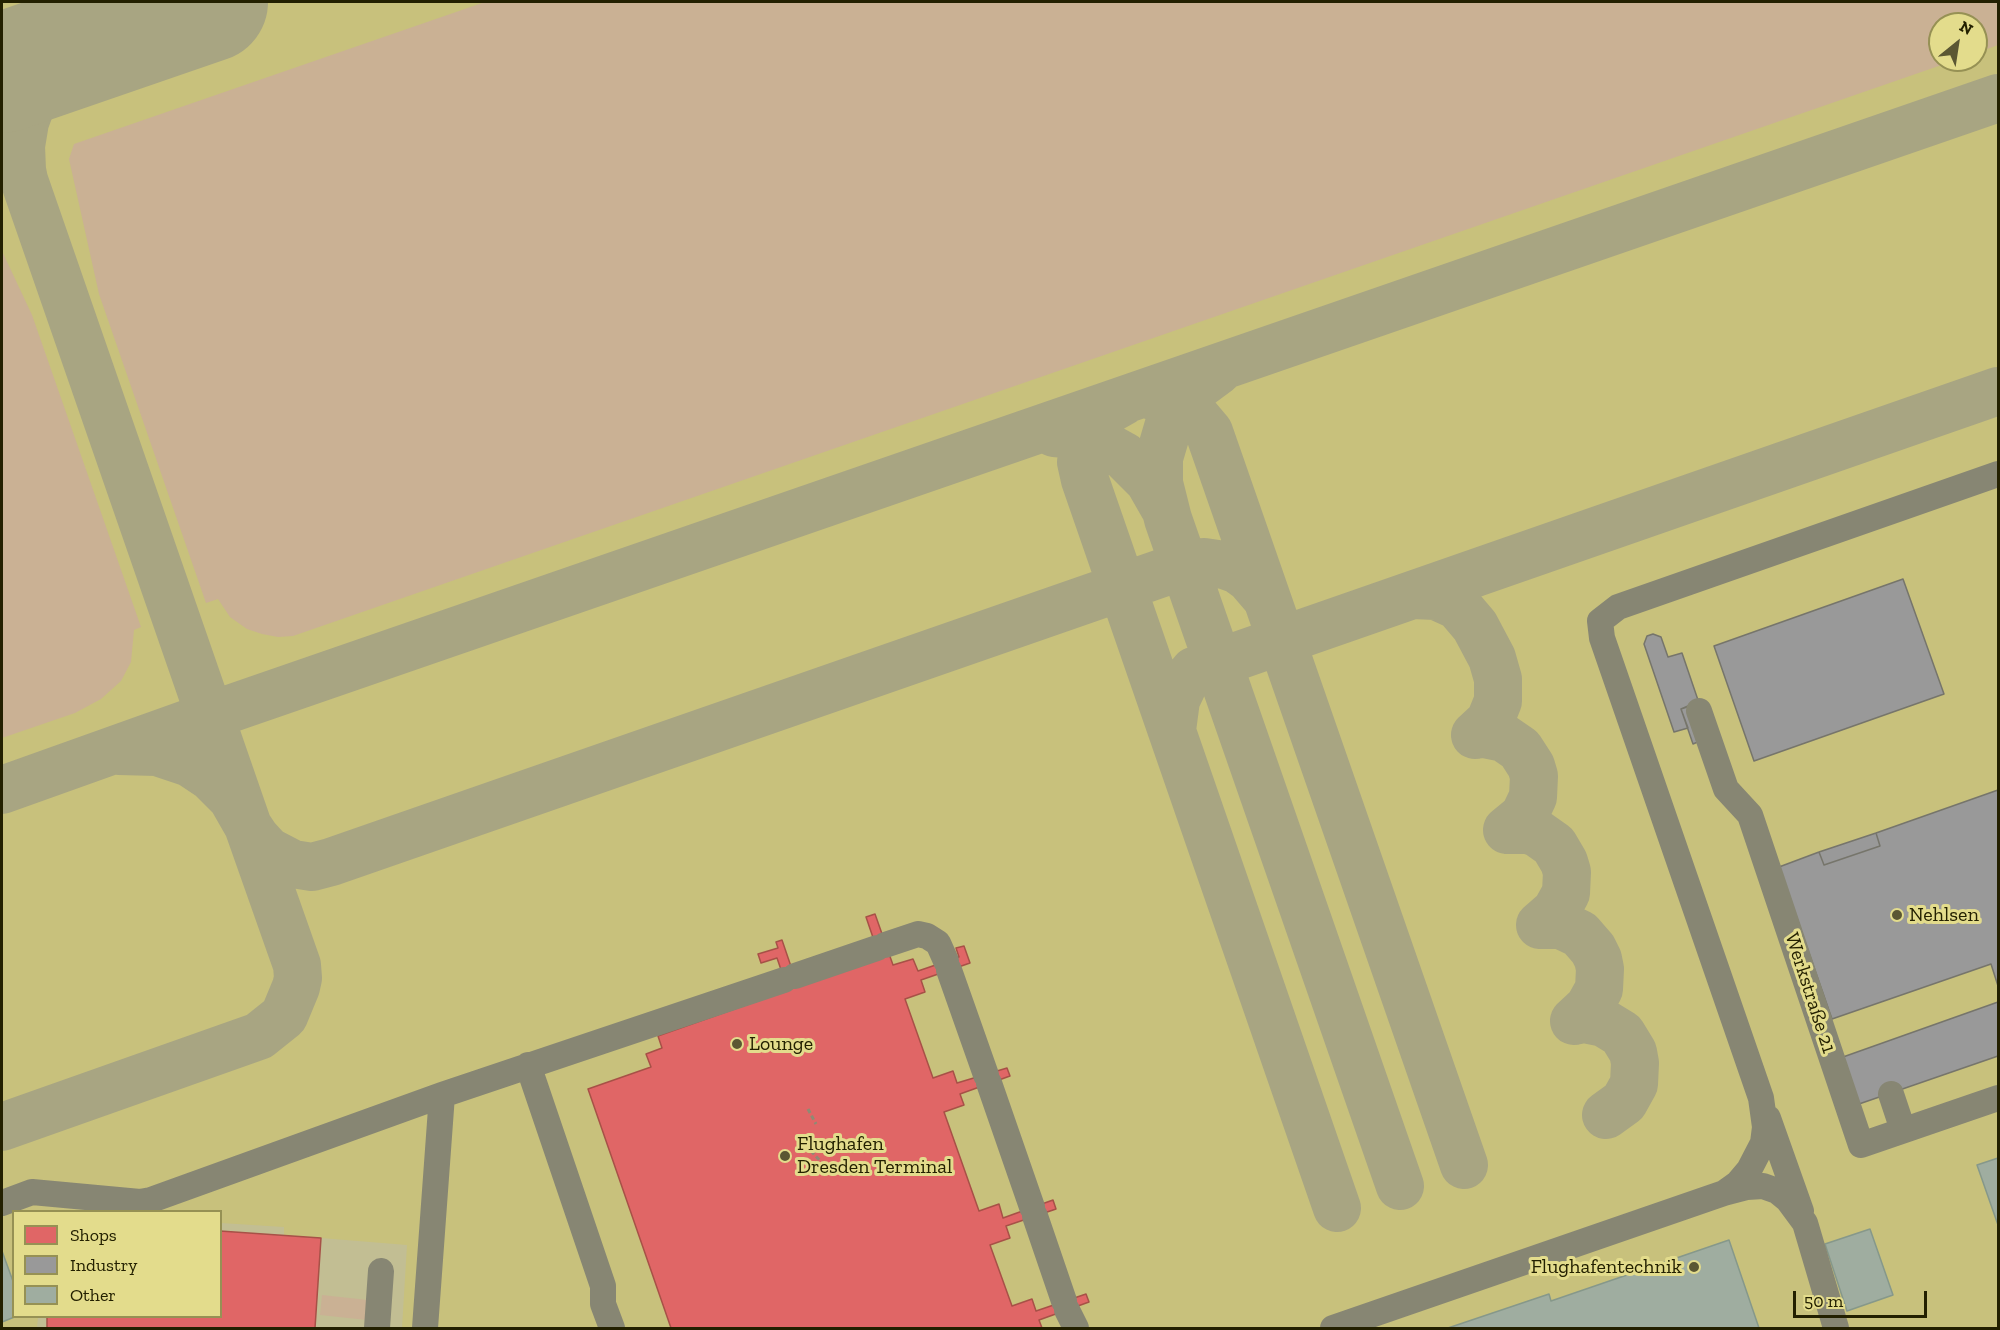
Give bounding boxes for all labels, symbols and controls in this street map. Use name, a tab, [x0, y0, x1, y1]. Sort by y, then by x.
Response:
north arrow	[1928, 12, 1988, 72]
text: N	[1956, 16, 1976, 39]
place label: Nehlsen	[1909, 903, 1979, 927]
marker: Nehlsen	[1890, 908, 1904, 922]
street label: Werkstraße 21	[1779, 930, 1841, 1056]
place label: Lounge	[749, 1032, 813, 1056]
marker: Lounge	[730, 1037, 744, 1051]
place label: Flughafen Dresden Terminal	[797, 1132, 952, 1179]
marker: Flughafen Dresden Terminal	[778, 1149, 792, 1163]
legend	[12, 1210, 222, 1318]
text: Shops	[70, 1224, 117, 1246]
text: Industry	[70, 1254, 137, 1276]
place label: Flughafentechnik	[1531, 1255, 1682, 1279]
marker: Flughafentechnik	[1687, 1260, 1701, 1274]
scale bar	[1796, 1279, 1930, 1317]
text: Other	[70, 1284, 116, 1306]
text: 50 m	[1804, 1290, 1843, 1312]

